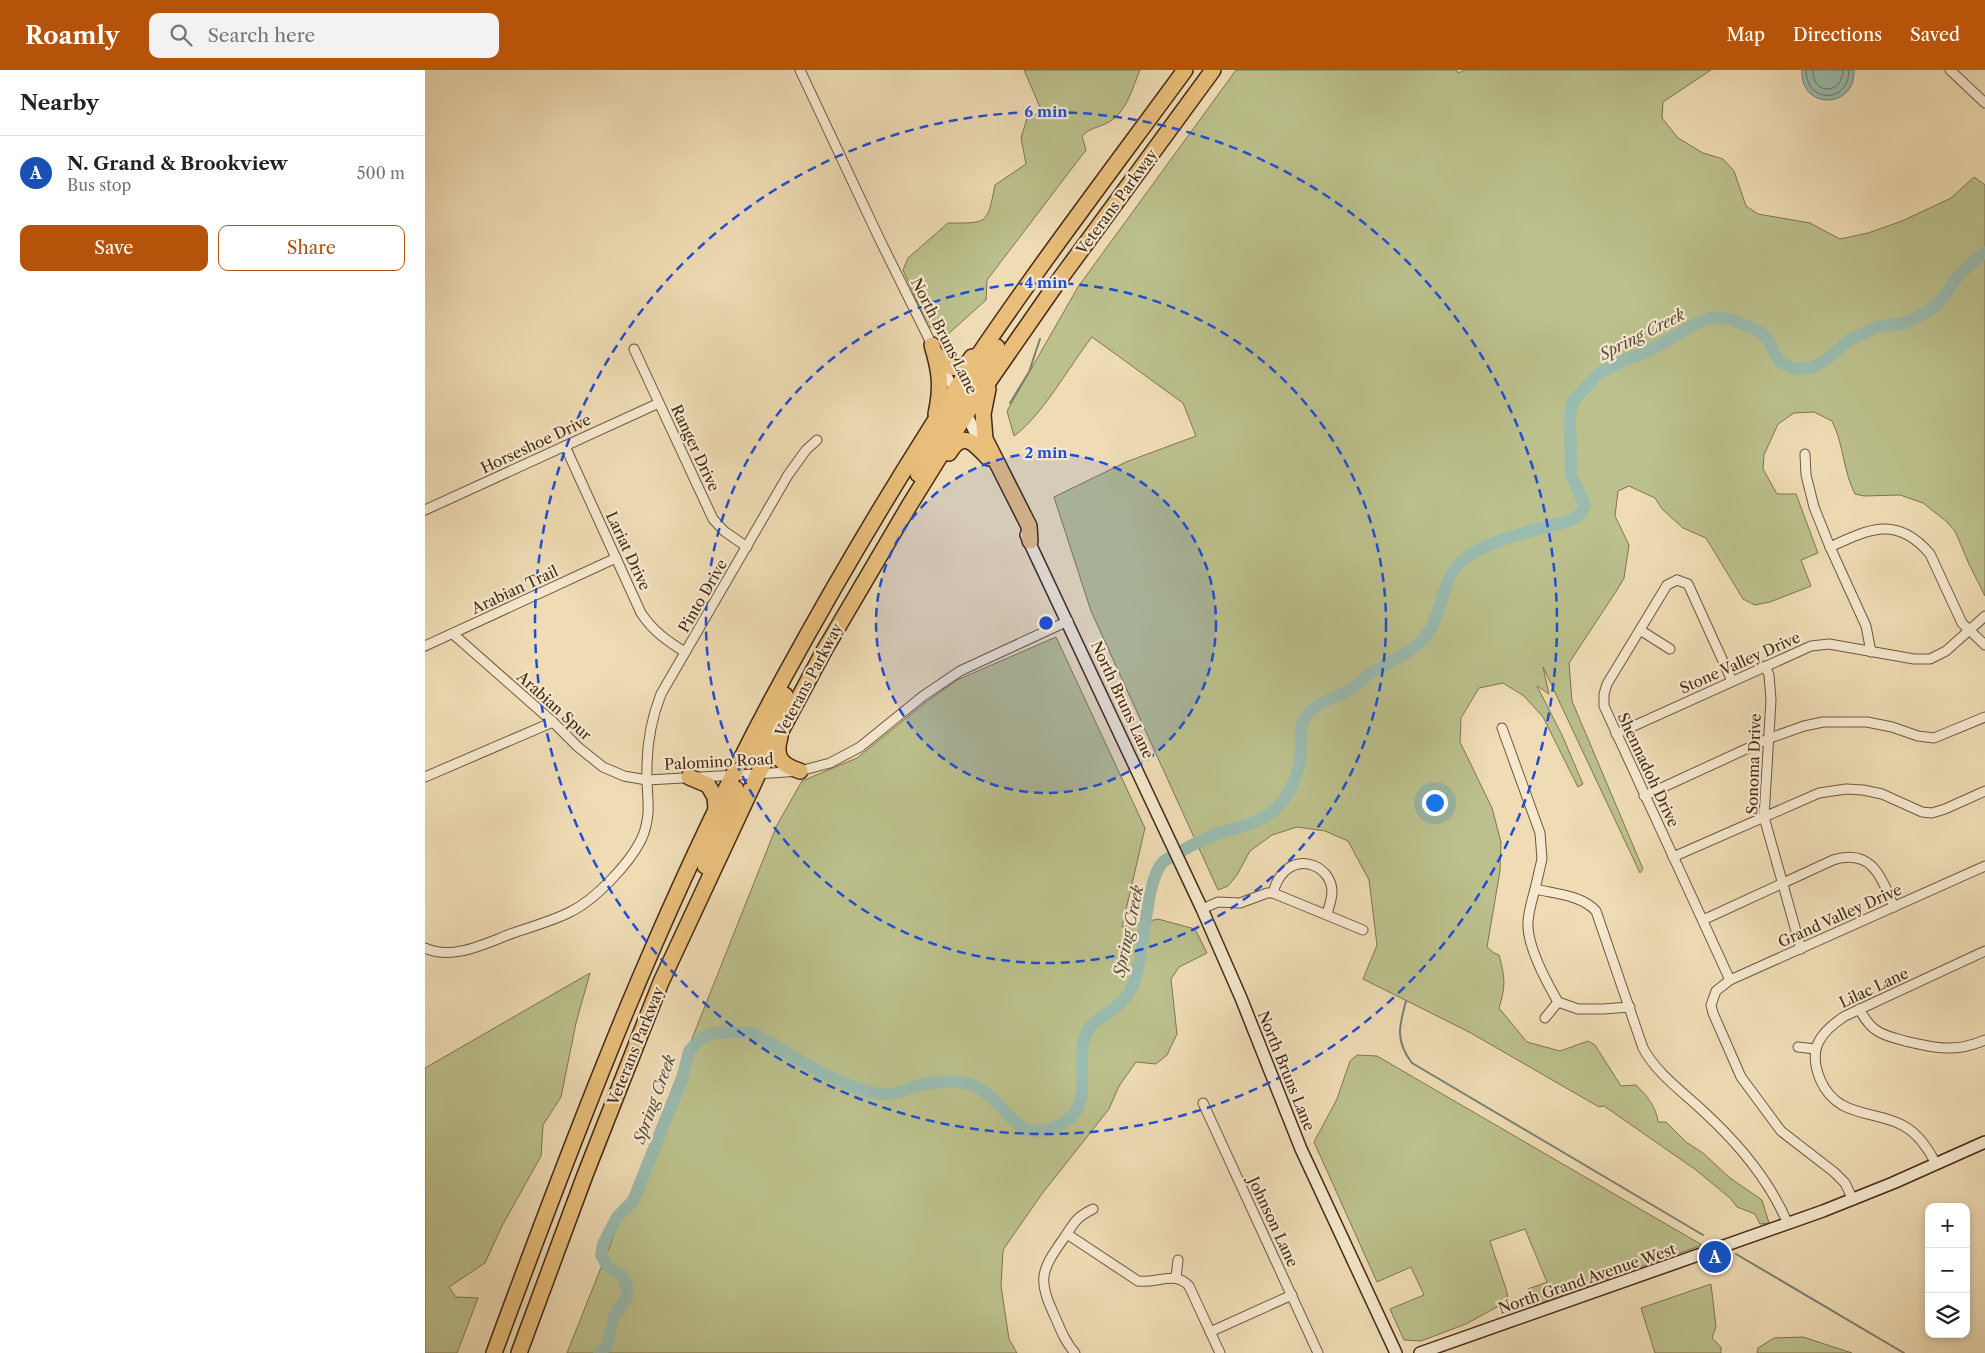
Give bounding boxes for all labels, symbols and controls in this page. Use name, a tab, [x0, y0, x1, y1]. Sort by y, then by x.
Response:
search box	[149, 13, 499, 58]
text: Roamly	[25, 21, 119, 50]
icon: search	[167, 21, 195, 49]
text: Search here	[207, 24, 315, 47]
text: Map	[1726, 24, 1765, 46]
text: Directions	[1793, 24, 1882, 46]
text: Saved	[1910, 24, 1960, 46]
text: Nearby	[20, 90, 99, 115]
text: 6 min	[1024, 102, 1068, 121]
street label: Veterans Parkway	[1071, 145, 1162, 259]
text: N. Grand & Brookview	[67, 152, 288, 175]
text: A	[30, 163, 42, 183]
text: 500 m	[357, 163, 405, 183]
text: Bus stop	[67, 175, 131, 195]
button: Save	[20, 225, 208, 271]
button: Share	[218, 225, 405, 271]
text: 4 min	[1024, 273, 1068, 292]
street label: North Bruns Lane	[907, 275, 982, 397]
water label: Spring Creek	[1595, 304, 1689, 364]
street label: Ranger Drive	[667, 401, 724, 494]
street label: Horseshoe Drive	[478, 410, 594, 477]
text: 2 min	[1024, 443, 1068, 462]
street label: Lariat Drive	[602, 508, 655, 593]
street label: Pinto Drive	[674, 556, 731, 636]
street label: Arabian Trail	[468, 561, 562, 618]
centre of rings	[1037, 614, 1055, 632]
street label: Veterans Parkway	[770, 619, 847, 741]
street label: Stone Valley Drive	[1677, 627, 1803, 698]
street label: North Bruns Lane	[1087, 638, 1158, 762]
street label: Arabian Spur	[512, 666, 596, 745]
street label: Shennadoh Drive	[1614, 710, 1683, 830]
street label: Sonoma Drive	[1742, 713, 1765, 815]
street label: Palomino Road	[664, 749, 774, 774]
your location	[1422, 790, 1448, 816]
street label: Grand Valley Drive	[1775, 880, 1905, 951]
water label: Spring Creek	[1108, 883, 1148, 980]
street label: Lilac Lane	[1836, 963, 1911, 1012]
street label: Veterans Parkway	[603, 983, 668, 1109]
street label: North Bruns Lane	[1254, 1008, 1319, 1134]
water label: Spring Creek	[628, 1051, 680, 1147]
street label: Johnson Lane	[1243, 1172, 1303, 1270]
map controls	[1925, 1203, 1970, 1338]
button: +	[1925, 1203, 1970, 1248]
pin: A	[1699, 1238, 1731, 1276]
street label: North Grand Avenue West	[1496, 1239, 1679, 1318]
button: −	[1925, 1248, 1970, 1293]
button: layers	[1925, 1293, 1970, 1338]

